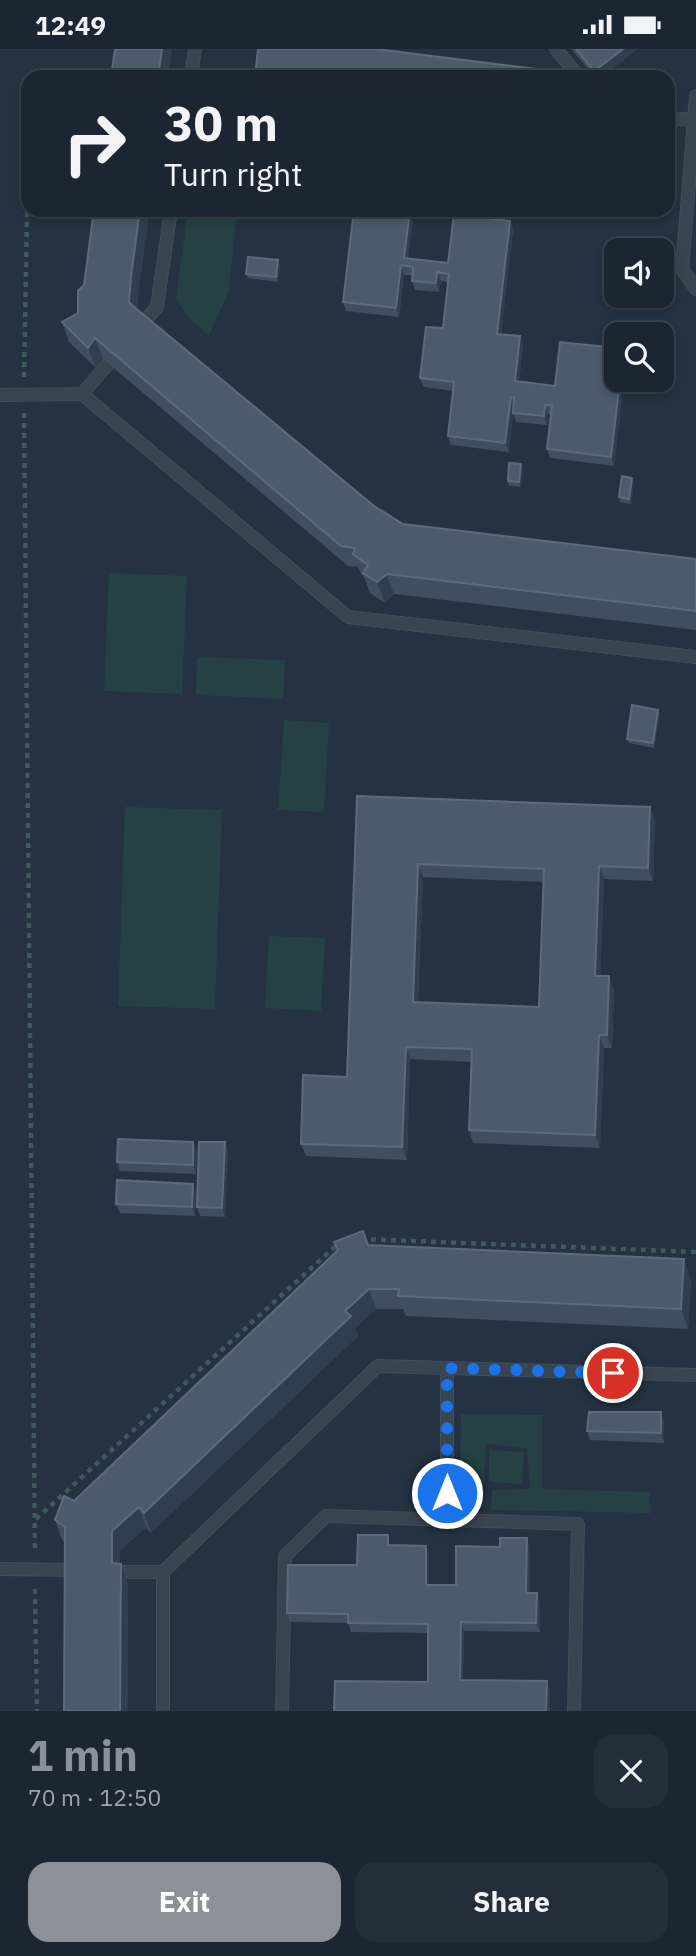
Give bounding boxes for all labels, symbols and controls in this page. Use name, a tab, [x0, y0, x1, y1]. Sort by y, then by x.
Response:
text: 12:49	[35, 8, 106, 42]
text: 30 m	[164, 91, 278, 154]
icon: right	[49, 98, 140, 189]
text: Turn right	[164, 153, 302, 195]
map controls	[604, 238, 674, 392]
button: sound	[604, 238, 674, 308]
button: search	[604, 322, 674, 392]
pin	[583, 1343, 643, 1403]
icon: arrive	[594, 1354, 632, 1392]
position arrow	[410, 1456, 484, 1530]
text: 1 min	[28, 1728, 138, 1783]
button: close	[594, 1734, 668, 1808]
text: 70 m · 12:50	[28, 1782, 161, 1812]
button: Exit	[28, 1862, 341, 1942]
button: Share	[355, 1862, 668, 1942]

